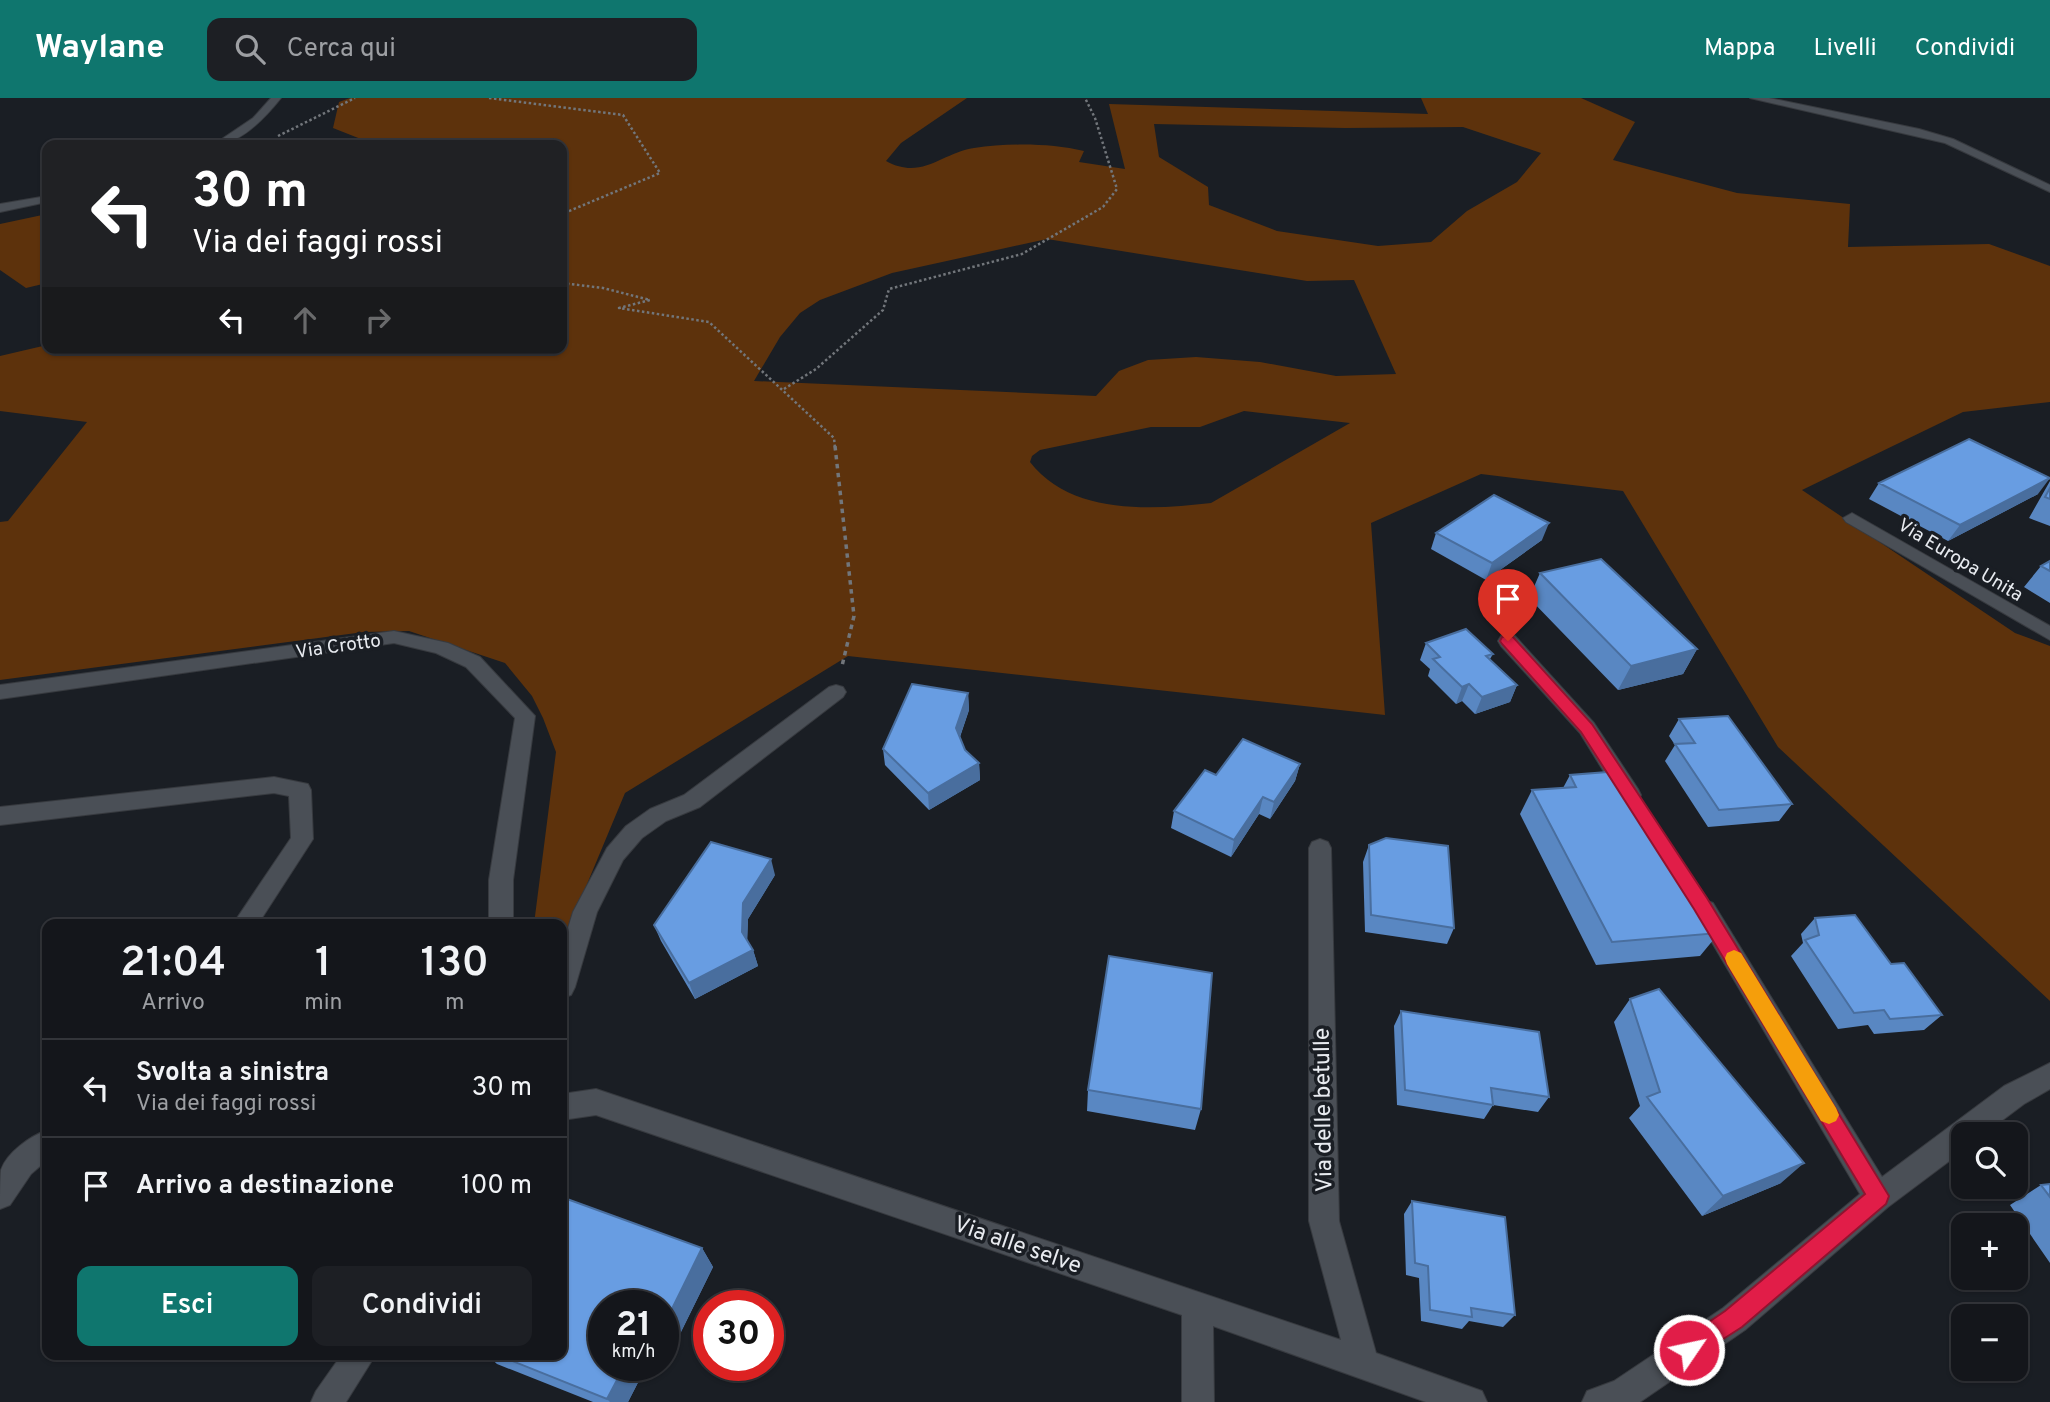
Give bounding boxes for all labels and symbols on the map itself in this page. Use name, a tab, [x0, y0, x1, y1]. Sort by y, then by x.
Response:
street label: Via Europa Unita	[1893, 514, 2027, 608]
pin	[1478, 569, 1538, 641]
street label: Via Crotto	[294, 629, 382, 665]
street label: Via delle betulle	[1309, 1028, 1340, 1192]
street label: Via alle selve	[949, 1211, 1085, 1282]
speed limit sign: 30	[693, 1290, 784, 1381]
position arrow	[1652, 1313, 1726, 1387]

